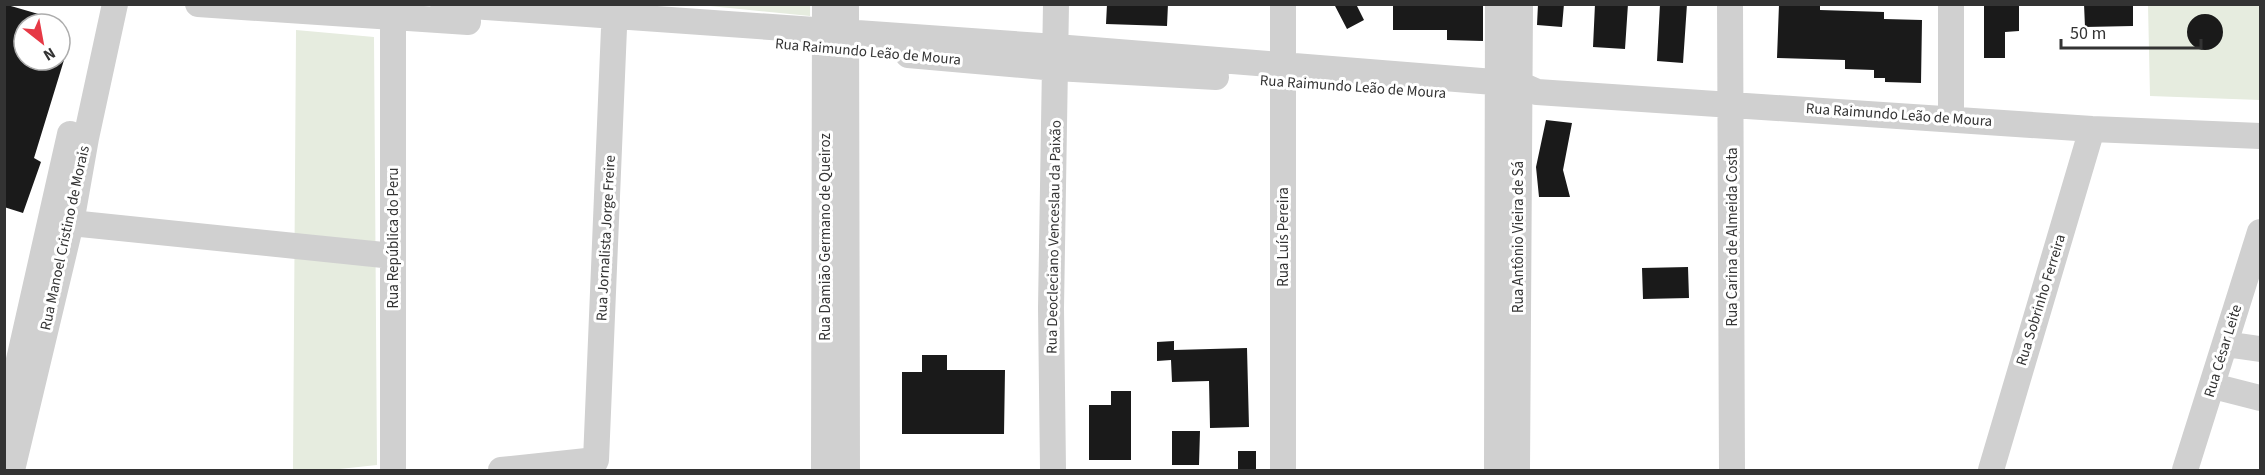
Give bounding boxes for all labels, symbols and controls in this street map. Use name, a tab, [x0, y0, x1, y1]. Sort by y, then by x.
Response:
north arrow	[12, 12, 72, 72]
scale bar	[2061, 12, 2200, 50]
text: 50 m	[2070, 21, 2106, 46]
street label: Rua Raimundo Leão de Moura	[774, 33, 962, 71]
text: N	[39, 42, 59, 66]
street label: Rua Raimundo Leão de Moura	[1259, 70, 1447, 104]
street label: Rua Raimundo Leão de Moura	[1805, 98, 1993, 132]
street label: Rua Deocleciano Venceslau da Paixão	[1041, 120, 1067, 354]
street label: Rua Damião Germano de Queiroz	[815, 133, 836, 341]
street label: Rua Manoel Cristino de Morais	[35, 144, 95, 332]
street label: Rua Carina de Almeida Costa	[1722, 147, 1743, 327]
street label: Rua Jornalista Jorge Freire	[591, 154, 621, 322]
street label: Rua Antônio Vieira de Sá	[1508, 161, 1529, 313]
street label: Rua República do Peru	[383, 167, 404, 309]
street label: Rua Luís Pereira	[1273, 187, 1294, 287]
street label: Rua Sobrinho Ferreira	[2011, 232, 2071, 368]
street label: Rua César Leite	[2199, 302, 2247, 400]

